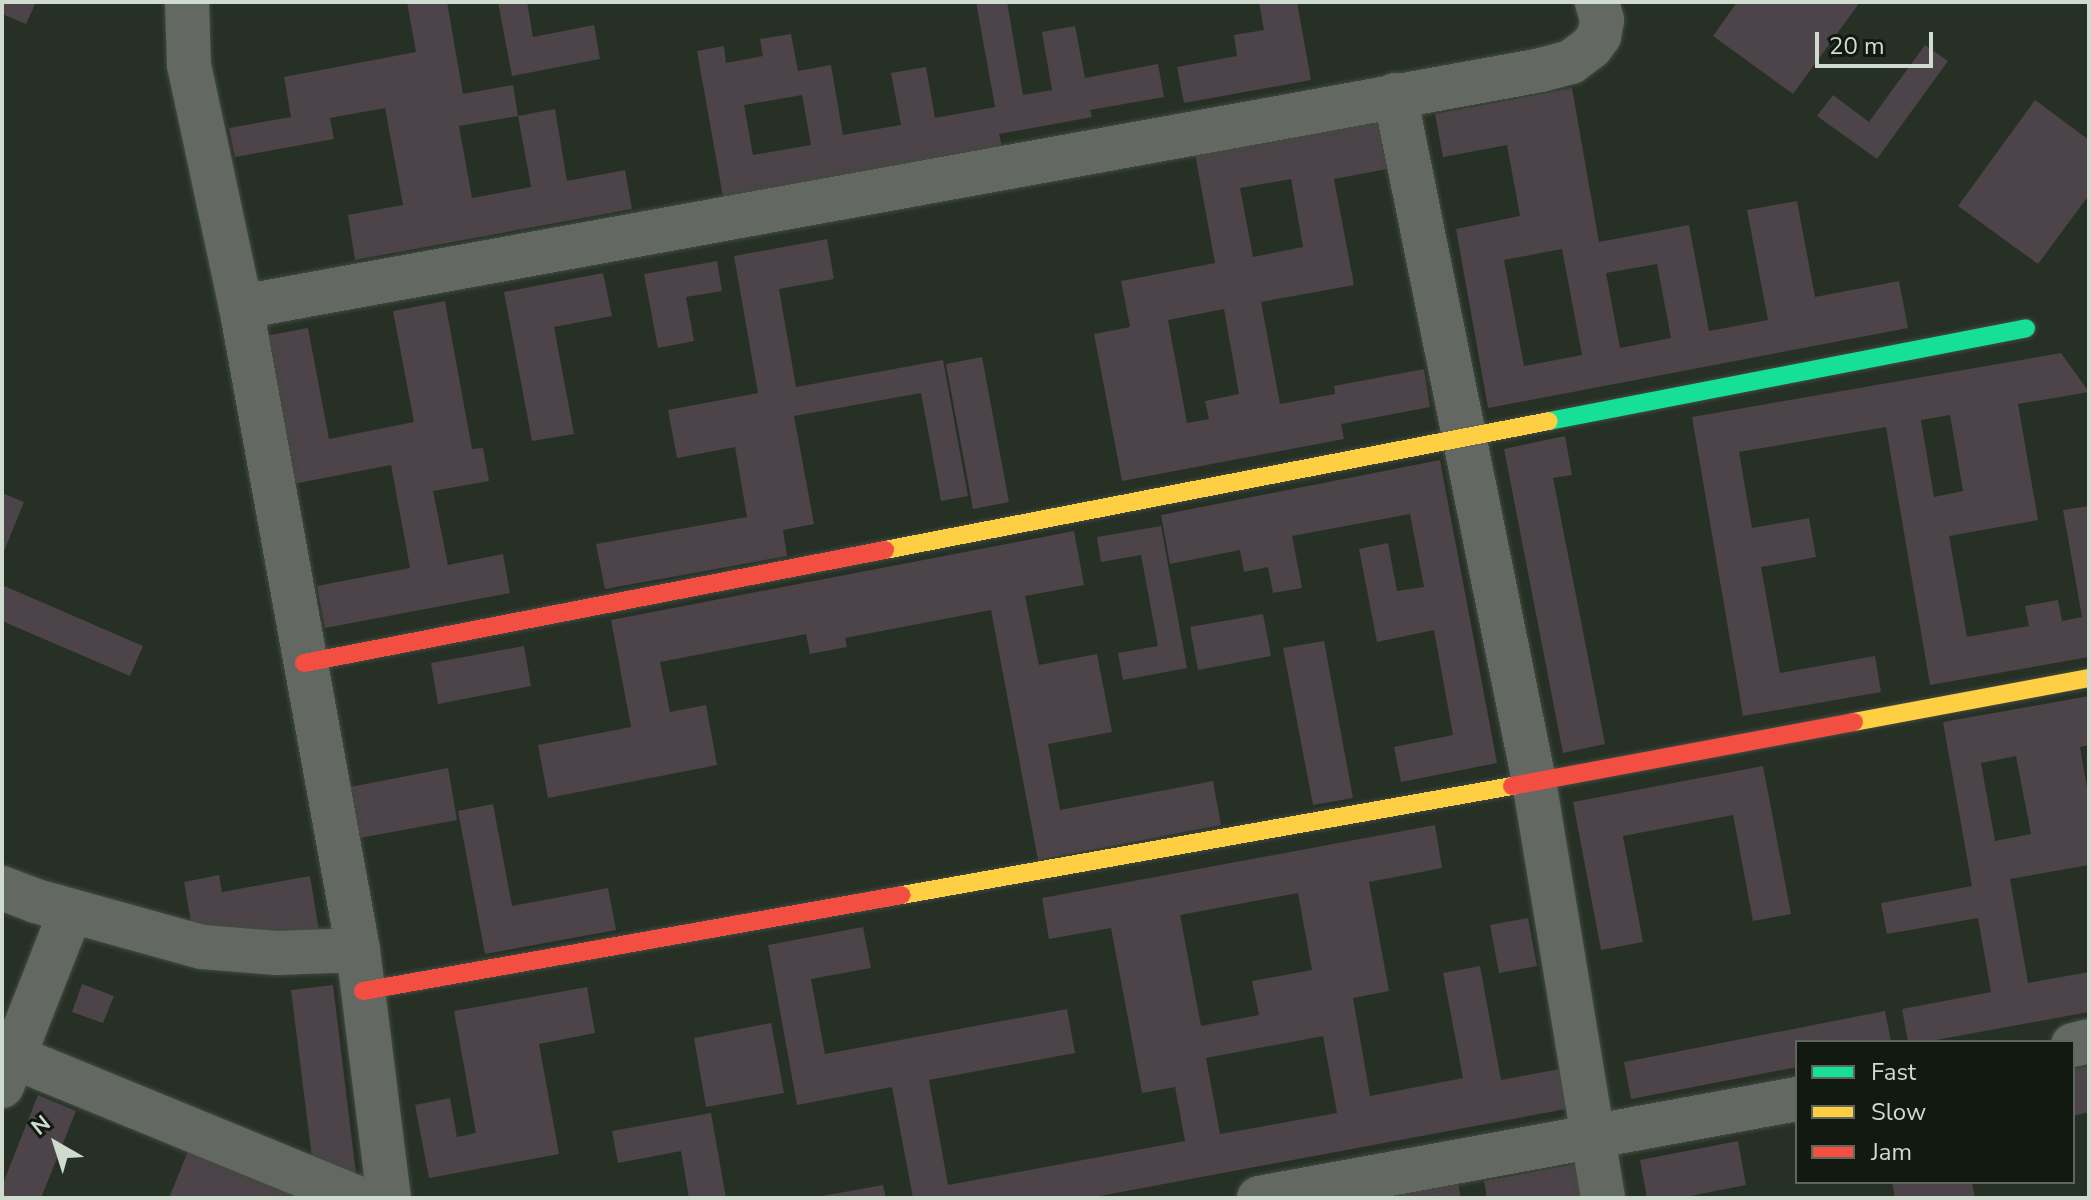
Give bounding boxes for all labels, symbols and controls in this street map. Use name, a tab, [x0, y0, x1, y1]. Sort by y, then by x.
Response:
scale bar	[1819, 16, 1937, 66]
text: 20 m	[1829, 30, 1885, 62]
legend	[1795, 1040, 2075, 1184]
text: Fast	[1871, 1056, 1916, 1088]
text: Slow	[1871, 1096, 1926, 1128]
north arrow	[16, 1104, 96, 1184]
text: N	[25, 1109, 57, 1142]
text: Jam	[1871, 1136, 1912, 1168]

